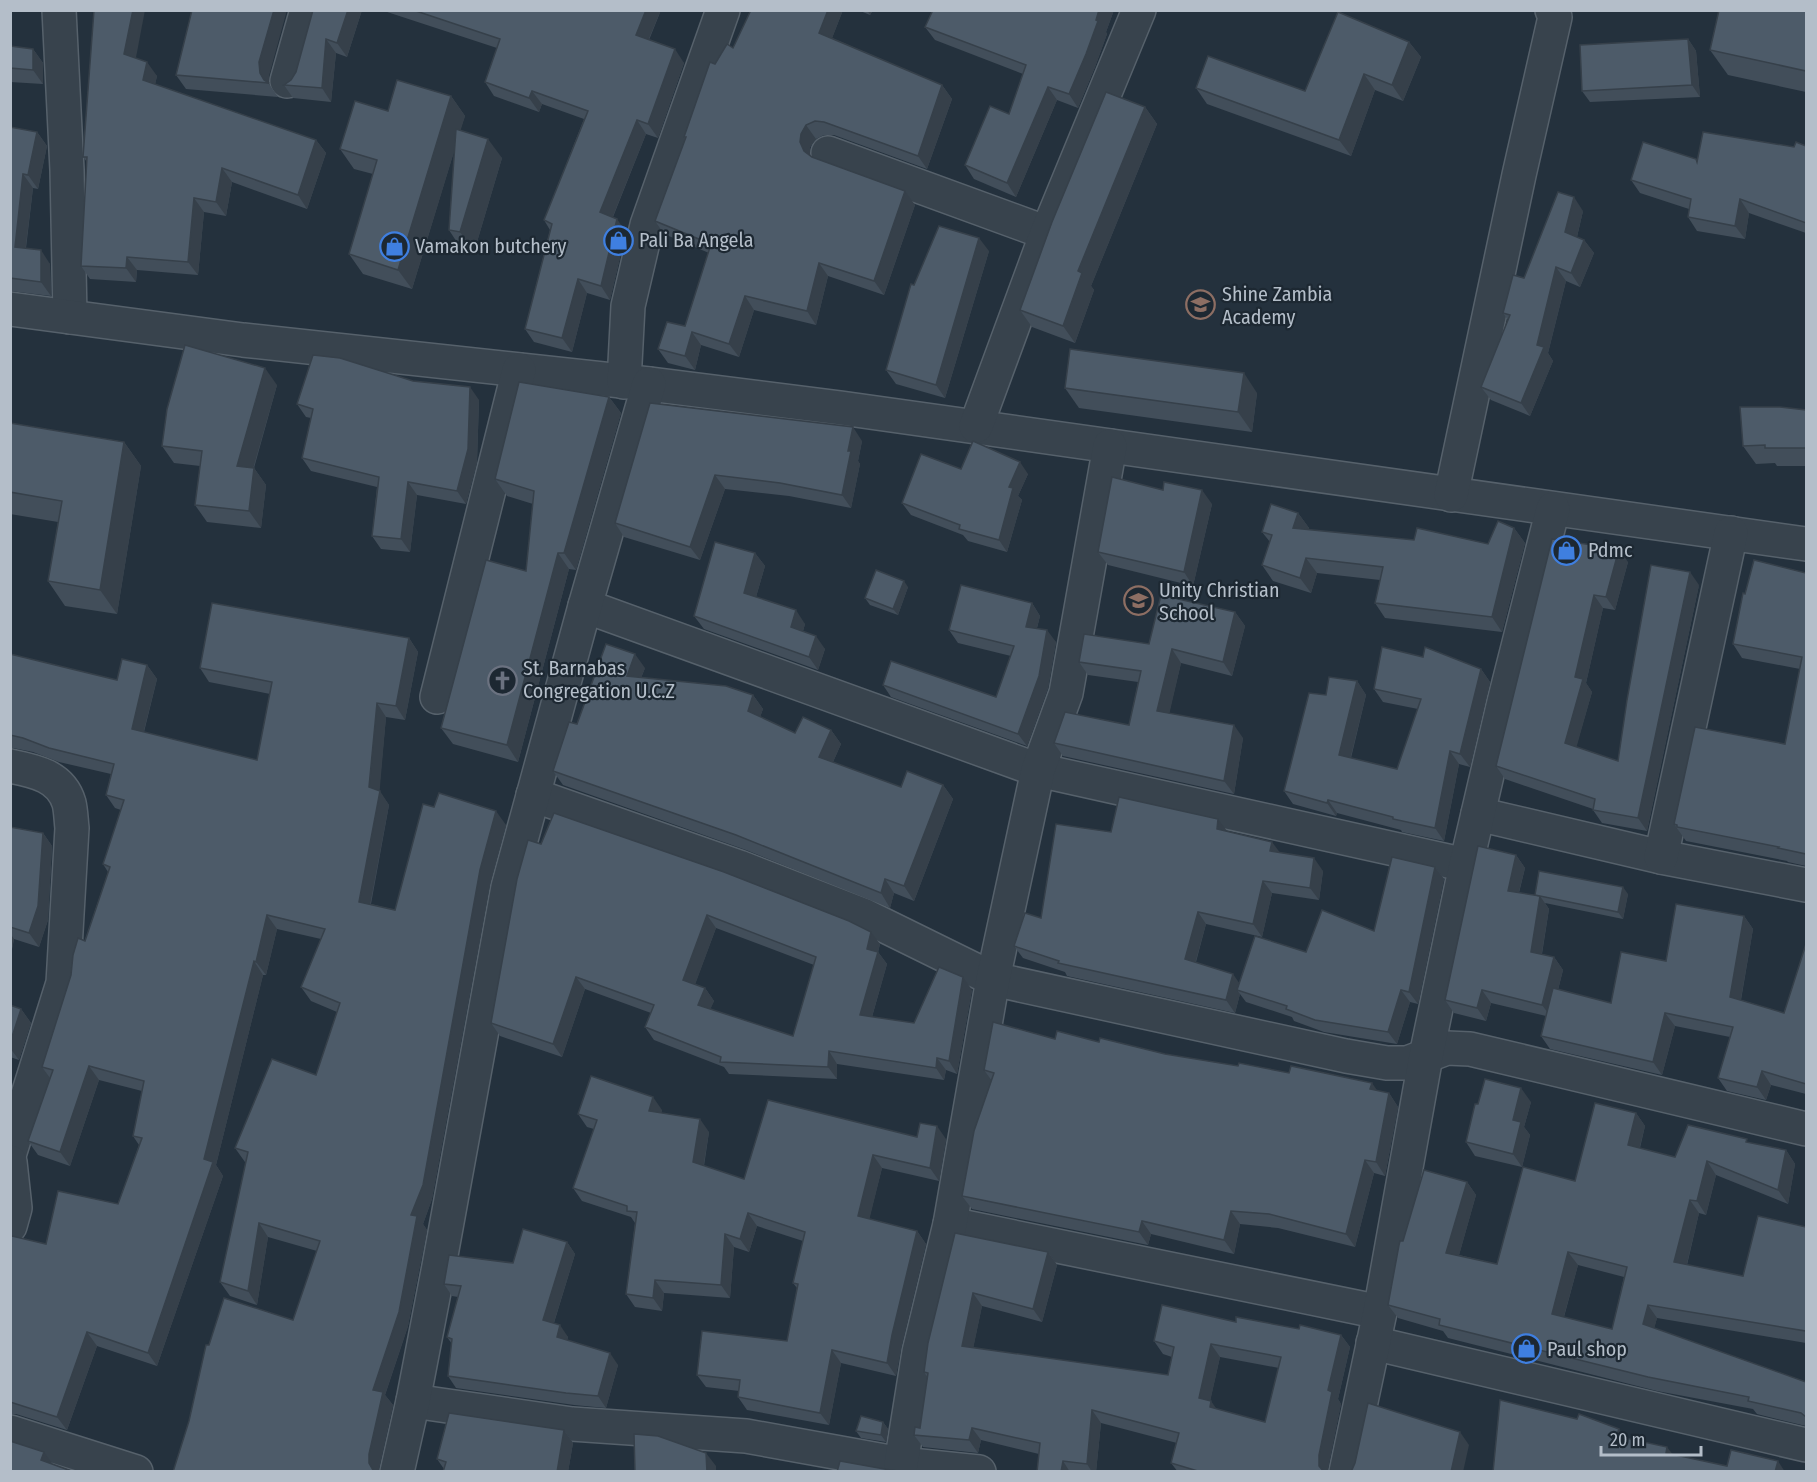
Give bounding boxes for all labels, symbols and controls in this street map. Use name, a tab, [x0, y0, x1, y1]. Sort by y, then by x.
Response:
shop icon: Pali Ba Angela	[602, 224, 634, 256]
place label: Pali Ba Angela	[639, 228, 753, 252]
shop icon: Vamakon butchery	[378, 230, 410, 262]
place label: Vamakon butchery	[415, 234, 567, 258]
place label: Shine Zambia Academy	[1222, 282, 1332, 329]
school or university icon: Shine Zambia Academy	[1185, 289, 1217, 321]
shop icon: Pdmc	[1551, 534, 1583, 566]
place label: Pdmc	[1588, 538, 1633, 562]
place label: Unity Christian School	[1159, 578, 1279, 625]
school or university icon: Unity Christian School	[1122, 585, 1154, 617]
place label: St. Barnabas Congregation U.C.Z	[523, 656, 675, 703]
church icon: St. Barnabas Congregation U.C.Z	[486, 664, 518, 696]
shop icon: Paul shop	[1510, 1333, 1542, 1365]
place label: Paul shop	[1547, 1337, 1627, 1361]
scale bar	[1601, 1419, 1702, 1457]
text: 20 m	[1610, 1429, 1645, 1451]

